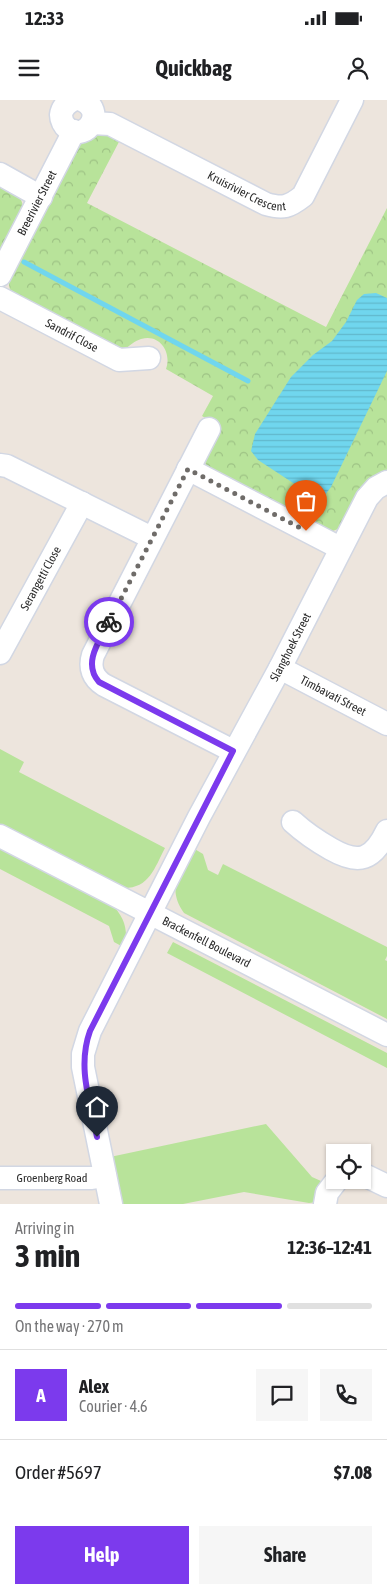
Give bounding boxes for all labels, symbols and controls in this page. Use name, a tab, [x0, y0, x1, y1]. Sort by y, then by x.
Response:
text: 12:33	[25, 7, 64, 29]
icon: menu	[15, 54, 43, 82]
icon: person	[344, 54, 372, 82]
text: Quickbag	[155, 55, 232, 81]
street label: Breerivier Street	[15, 168, 60, 238]
street label: Kruisrivier Crescent	[205, 168, 287, 214]
street label: Sandrif Close	[43, 316, 100, 355]
pin	[285, 480, 327, 531]
icon: bag	[292, 487, 320, 515]
street label: Serangetti Close	[18, 544, 64, 613]
courier	[84, 597, 134, 647]
icon: bike	[95, 608, 123, 636]
street label: Slanghoek Street	[267, 610, 314, 684]
street label: Timbavati Street	[298, 673, 369, 719]
street label: Brackenfell Boulevard	[160, 914, 253, 971]
pin	[76, 1086, 118, 1137]
icon: home	[83, 1093, 111, 1121]
map controls	[326, 1144, 371, 1189]
button: locate	[326, 1144, 371, 1189]
street label: Groenberg Road	[17, 1171, 87, 1185]
text: Arriving in	[15, 1219, 75, 1237]
text: 12:36–12:41	[287, 1236, 372, 1258]
text: 3 min	[15, 1237, 80, 1274]
text: On the way · 270 m	[15, 1317, 124, 1335]
button: chat	[256, 1369, 308, 1421]
button: phone	[320, 1369, 372, 1421]
text: Alex	[79, 1375, 109, 1397]
text: A	[36, 1384, 46, 1406]
text: Courier · 4.6	[79, 1397, 148, 1415]
text: Order #5697	[15, 1461, 102, 1483]
text: $7.08	[334, 1461, 372, 1483]
button: Help	[15, 1526, 189, 1584]
button: Share	[199, 1526, 372, 1584]

